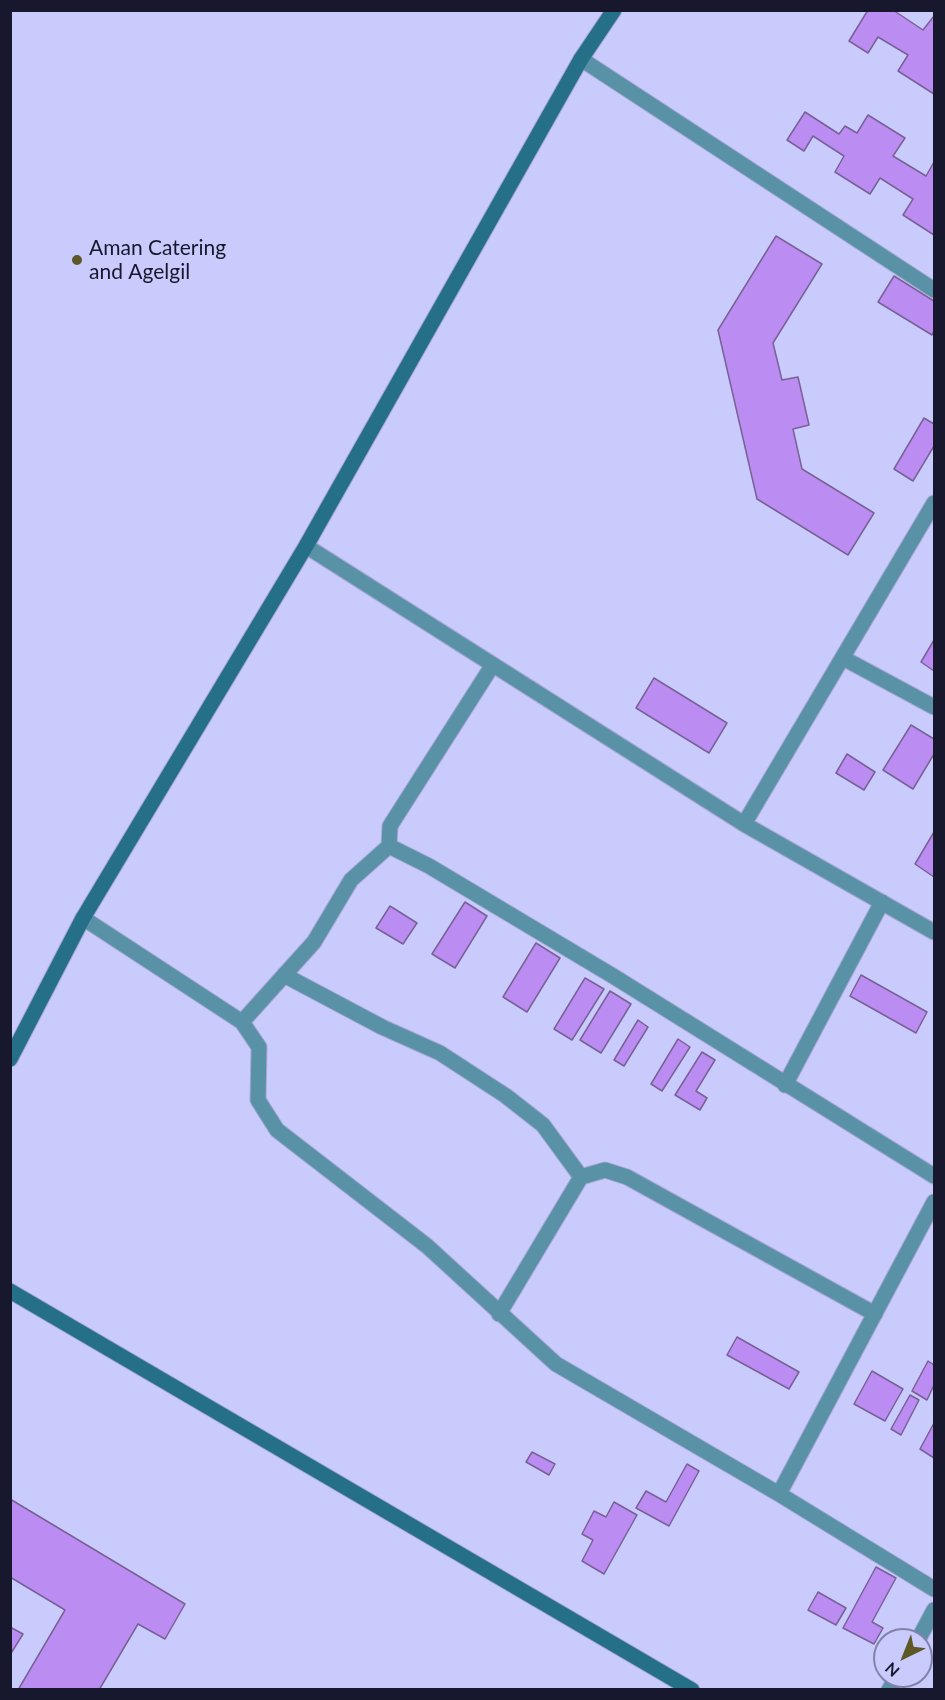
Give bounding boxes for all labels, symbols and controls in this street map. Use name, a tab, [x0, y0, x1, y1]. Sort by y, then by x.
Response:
place label: Aman Catering and Agelgil	[89, 235, 226, 285]
marker: Aman Catering and Agelgil	[70, 253, 84, 267]
north arrow	[873, 1628, 933, 1688]
text: N	[881, 1659, 903, 1681]

